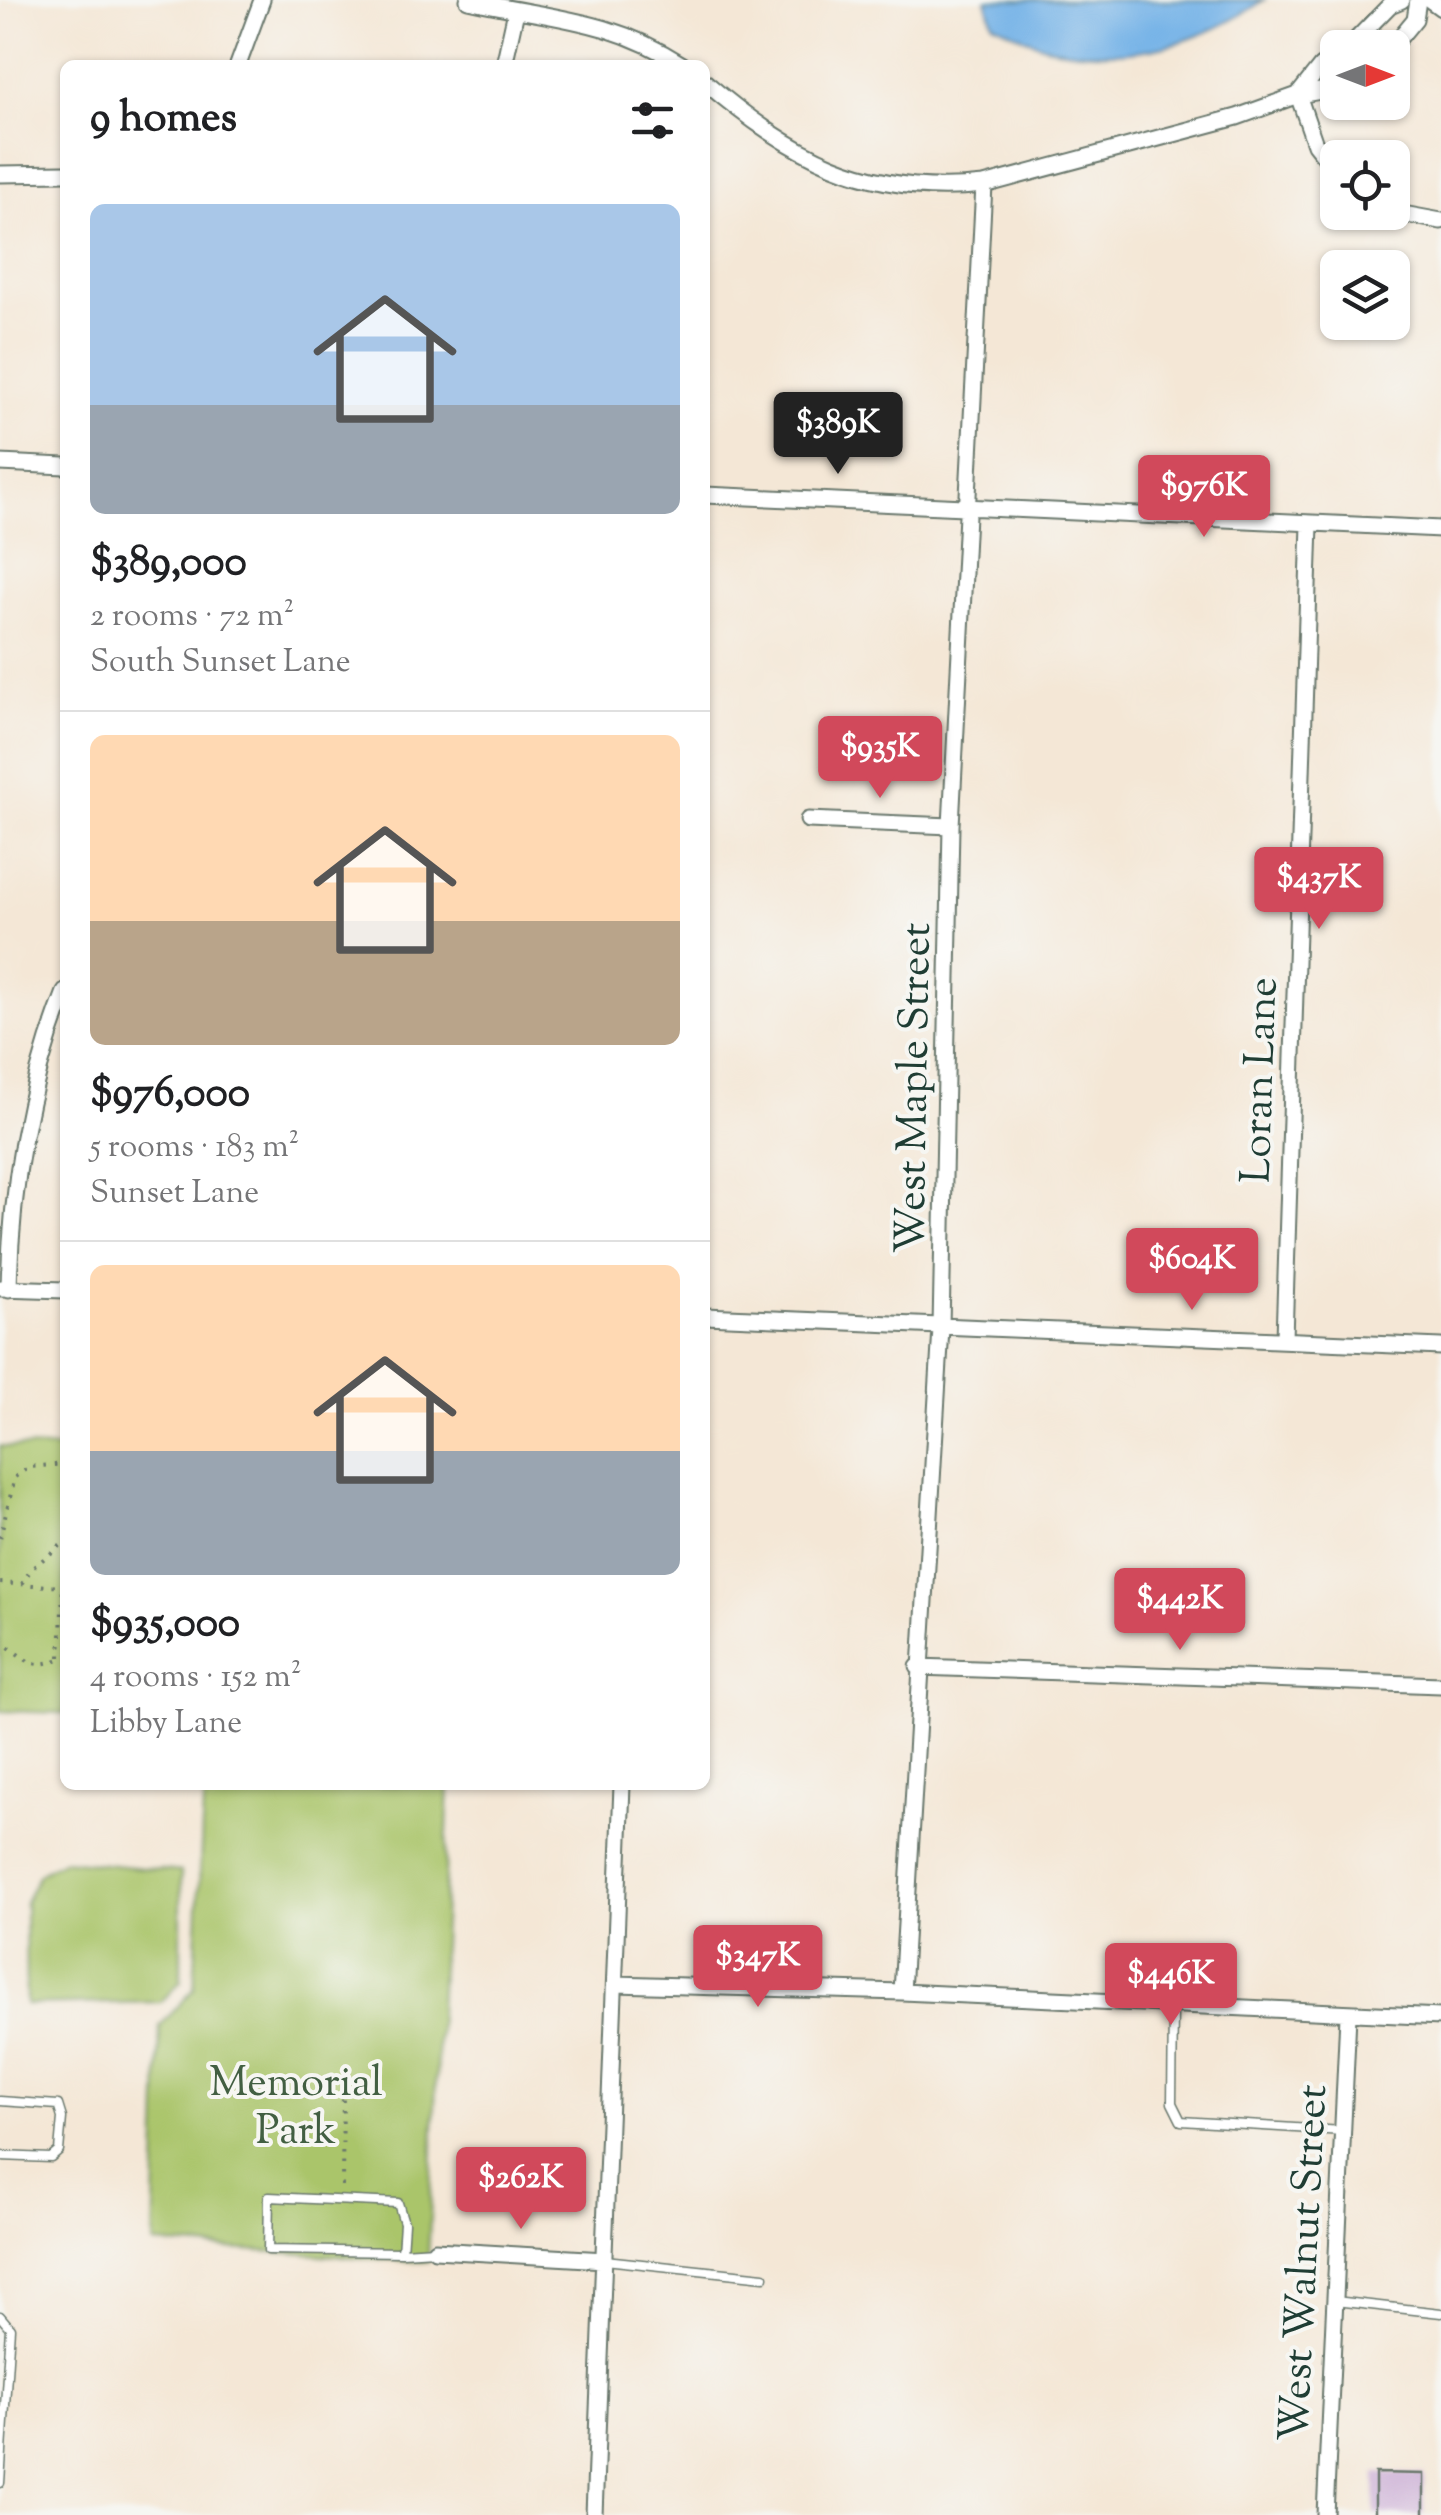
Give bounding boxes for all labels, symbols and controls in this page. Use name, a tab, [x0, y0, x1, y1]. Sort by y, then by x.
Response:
north arrow	[1320, 30, 1410, 120]
map controls	[1320, 30, 1410, 340]
text: 9 homes	[90, 90, 237, 150]
icon: filters	[625, 93, 680, 148]
button: locate	[1320, 140, 1410, 230]
button: layers	[1320, 250, 1410, 340]
icon: home	[295, 269, 475, 449]
pin: $389K	[768, 392, 908, 477]
text: $389K	[796, 401, 880, 447]
pin: $976K	[1134, 455, 1274, 540]
text: $976K	[1160, 464, 1248, 510]
text: $389,000	[90, 534, 247, 594]
text: 2 rooms · 72 m²	[90, 594, 294, 640]
text: South Sunset Lane	[90, 640, 351, 686]
pin: $935K	[810, 716, 950, 801]
text: $935K	[840, 725, 920, 771]
icon: home	[295, 800, 475, 980]
pin: $437K	[1249, 847, 1389, 932]
text: $437K	[1276, 856, 1362, 902]
street label: West Maple Street	[883, 922, 949, 1254]
street label: Loran Lane	[1228, 976, 1296, 1184]
text: $976,000	[90, 1065, 250, 1125]
text: 5 rooms · 183 m²	[90, 1125, 299, 1171]
text: Sunset Lane	[90, 1171, 259, 1217]
pin: $604K	[1122, 1228, 1262, 1313]
text: $604K	[1148, 1237, 1236, 1283]
icon: home	[295, 1330, 475, 1510]
pin: $442K	[1110, 1568, 1250, 1653]
text: $442K	[1136, 1577, 1224, 1623]
text: $935,000	[90, 1595, 240, 1655]
text: 4 rooms · 152 m²	[90, 1655, 302, 1701]
text: Libby Lane	[90, 1701, 242, 1747]
pin: $347K	[688, 1925, 828, 2010]
text: $347K	[715, 1934, 801, 1980]
pin: $446K	[1101, 1943, 1241, 2028]
text: $446K	[1127, 1952, 1215, 1998]
park label: Memorial Park	[209, 2055, 383, 2163]
street label: West Walnut Street	[1267, 2083, 1345, 2443]
pin: $262K	[451, 2147, 591, 2232]
text: $262K	[478, 2156, 564, 2202]

